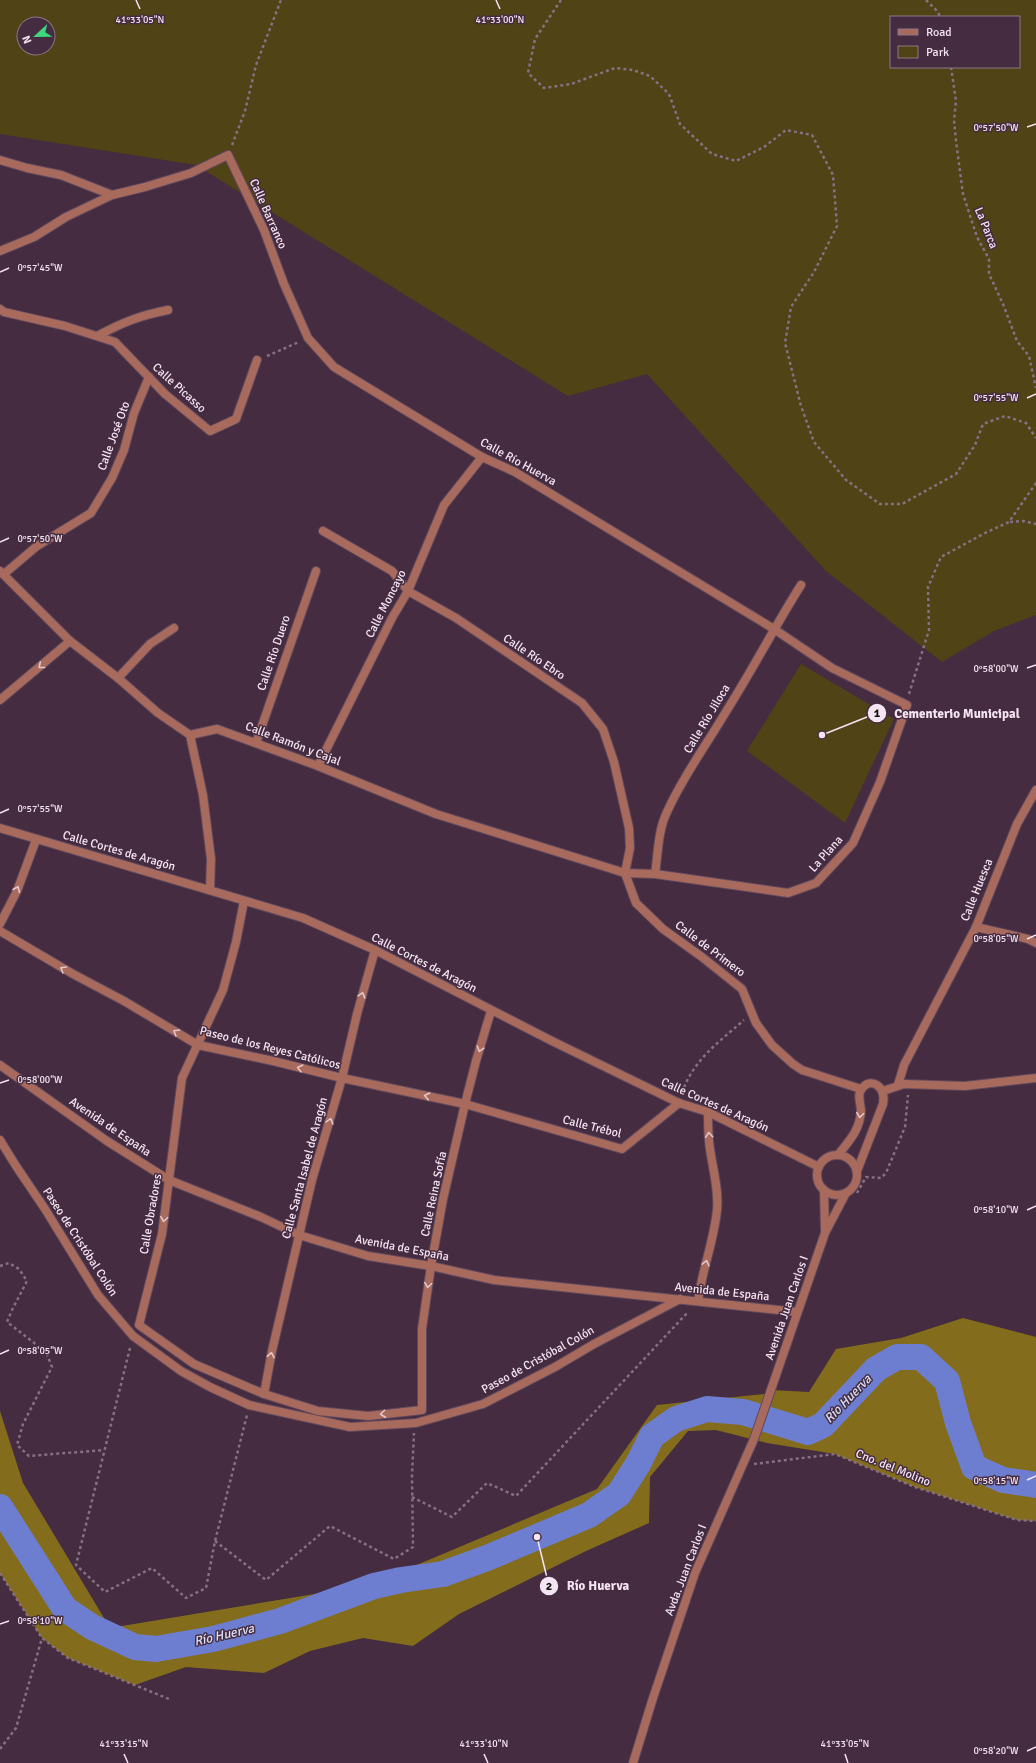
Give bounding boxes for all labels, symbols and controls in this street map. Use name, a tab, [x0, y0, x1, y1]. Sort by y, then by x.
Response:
text: 41°33'05"N	[116, 14, 164, 26]
text: 41°33'00"N	[476, 14, 524, 26]
north arrow	[16, 16, 56, 56]
legend	[890, 16, 1020, 68]
text: Road	[926, 25, 952, 40]
text: N	[20, 34, 35, 46]
text: Park	[926, 45, 949, 60]
text: 0°57'50"W	[973, 122, 1019, 134]
street label: Calle Barranco	[246, 177, 290, 251]
street label: La Parca	[971, 205, 1001, 251]
text: 0°57'45"W	[17, 262, 63, 274]
street label: Calle Picasso	[149, 360, 209, 416]
text: 0°57'55"W	[973, 392, 1019, 404]
street label: Calle José Oto	[95, 399, 133, 473]
street label: Calle Río Huerva	[477, 435, 559, 489]
text: 0°57'50"W	[17, 533, 63, 545]
street label: Calle Moncayo	[362, 567, 410, 641]
street label: Calle Río Duero	[254, 613, 294, 693]
street label: Calle Río Ebro	[500, 631, 568, 683]
one-way arrow	[38, 662, 45, 669]
text: 0°58'00"W	[973, 663, 1019, 675]
street label: Calle Río Jiloca	[680, 682, 734, 756]
callout: Cementerio Municipal	[867, 701, 1028, 726]
text: 1	[874, 706, 881, 721]
text: Cementerio Municipal	[894, 706, 1020, 722]
street label: Calle Ramón y Cajal	[243, 719, 343, 769]
text: 0°57'55"W	[17, 803, 63, 815]
street label: Calle Cortes de Aragón	[61, 828, 177, 874]
street label: La Plana	[806, 833, 846, 875]
street label: Calle Huesca	[958, 856, 996, 924]
one-way arrow	[12, 886, 20, 894]
street label: Calle de Primero	[672, 918, 748, 980]
street label: Calle Cortes de Aragón	[369, 930, 479, 996]
text: 0°58'05"W	[973, 933, 1019, 945]
one-way arrow	[60, 966, 67, 973]
one-way arrow	[357, 992, 366, 999]
street label: Paseo de los Reyes Católicos	[198, 1023, 342, 1073]
one-way arrow	[173, 1030, 180, 1037]
one-way arrow	[476, 1045, 485, 1052]
one-way arrow	[297, 1064, 304, 1073]
text: 0°58'00"W	[17, 1074, 63, 1086]
street label: Calle Cortes de Aragón	[659, 1074, 771, 1136]
one-way arrow	[424, 1093, 430, 1101]
street label: Avenida de España	[66, 1094, 154, 1160]
street label: Calle Santa Isabel de Aragón	[279, 1095, 331, 1241]
street label: Calle Trébol	[561, 1112, 624, 1142]
one-way arrow	[856, 1112, 865, 1118]
one-way arrow	[325, 1118, 334, 1125]
one-way arrow	[705, 1132, 713, 1138]
street label: Calle Reina Sofía	[418, 1150, 450, 1238]
street label: Calle Obradores	[137, 1173, 165, 1255]
street label: Paseo de Cristóbal Colón	[39, 1185, 121, 1299]
text: 0°58'10"W	[973, 1204, 1019, 1216]
one-way arrow	[160, 1215, 169, 1222]
street label: Avenida de España	[354, 1232, 450, 1264]
street label: Avenida Juan Carlos I	[762, 1254, 812, 1362]
one-way arrow	[701, 1260, 710, 1267]
street label: Avenida de España	[674, 1280, 770, 1304]
one-way arrow	[424, 1282, 433, 1288]
street label: Paseo de Cristóbal Colón	[479, 1323, 597, 1397]
text: 0°58'05"W	[17, 1345, 63, 1357]
one-way arrow	[266, 1352, 275, 1359]
water label: Río Huerva	[821, 1371, 875, 1426]
one-way arrow	[380, 1409, 386, 1418]
street label: Cno. del Molino	[853, 1446, 933, 1490]
text: 0°58'15"W	[973, 1475, 1019, 1487]
street label: Avda. Juan Carlos I	[662, 1522, 710, 1618]
callout: Río Huerva	[539, 1573, 637, 1598]
text: Río Huerva	[567, 1578, 630, 1594]
text: 2	[546, 1579, 552, 1594]
text: 0°58'10"W	[17, 1615, 63, 1627]
water label: Río Huerva	[192, 1620, 256, 1650]
text: 41°33'15"N	[100, 1738, 148, 1750]
text: 41°33'10"N	[460, 1738, 508, 1750]
text: 41°33'05"N	[821, 1738, 869, 1750]
text: 0°58'20"W	[973, 1745, 1019, 1757]

